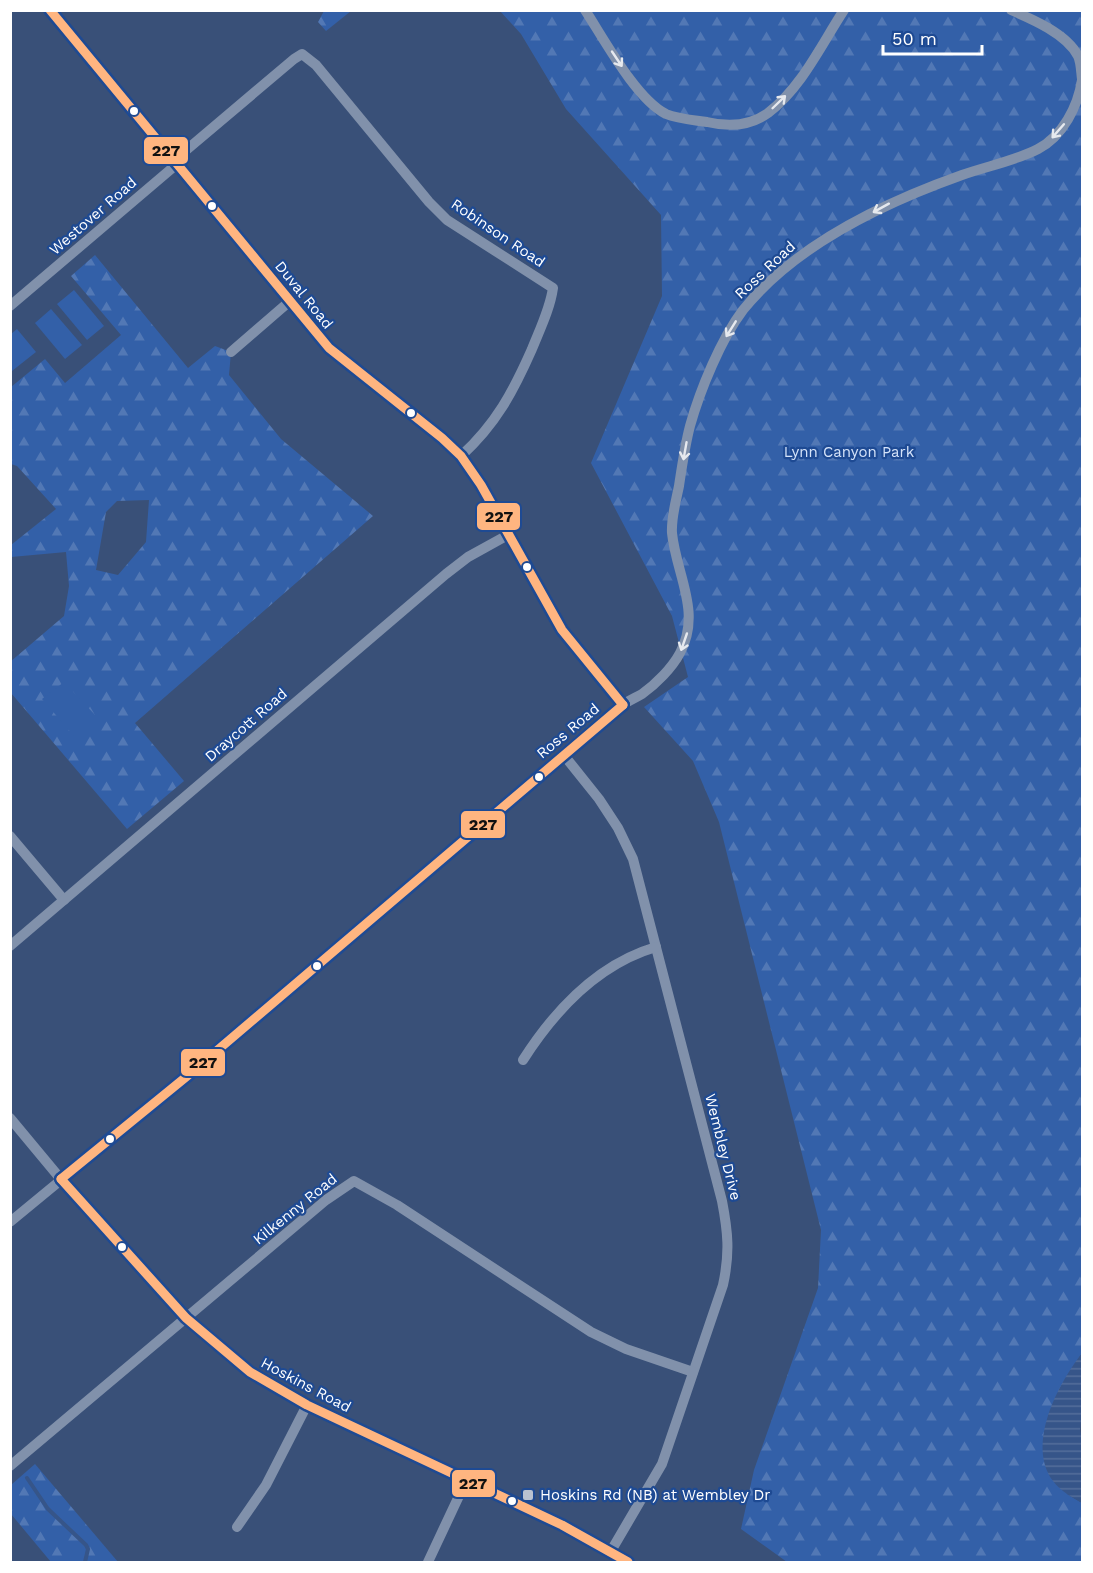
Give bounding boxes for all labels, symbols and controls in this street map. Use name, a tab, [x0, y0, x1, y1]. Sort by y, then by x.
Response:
scale bar	[883, 18, 982, 56]
text: 50 m	[892, 28, 937, 49]
one-way arrow	[611, 51, 623, 67]
one-way arrow	[771, 95, 786, 109]
unlabelled marker	[128, 105, 140, 117]
one-way arrow	[1051, 123, 1064, 139]
line badge: 227	[143, 136, 189, 165]
text: 227	[152, 141, 181, 160]
street label: Westover Road	[46, 173, 140, 259]
street label: Robinson Road	[448, 195, 548, 271]
unlabelled marker	[206, 200, 218, 212]
one-way arrow	[873, 203, 890, 215]
street label: Ross Road	[731, 237, 799, 303]
street label: Duval Road	[271, 257, 337, 333]
one-way arrow	[725, 320, 737, 337]
unlabelled marker	[405, 407, 417, 419]
one-way arrow	[679, 441, 690, 460]
park label: Lynn Canyon Park	[784, 443, 915, 461]
line badge: 227	[476, 502, 521, 531]
text: 227	[485, 507, 514, 526]
unlabelled marker	[521, 561, 533, 573]
one-way arrow	[677, 632, 688, 651]
street label: Draycott Road	[201, 684, 291, 766]
street label: Ross Road	[533, 700, 603, 762]
unlabelled marker	[533, 771, 545, 783]
line badge: 227	[460, 810, 506, 839]
text: 227	[469, 815, 498, 834]
unlabelled marker	[311, 960, 323, 972]
line badge: 227	[180, 1048, 226, 1077]
text: 227	[189, 1053, 218, 1072]
street label: Wembley Drive	[701, 1092, 745, 1202]
unlabelled marker	[104, 1133, 116, 1145]
street label: Kilkenny Road	[249, 1170, 341, 1248]
unlabelled marker	[116, 1241, 128, 1253]
street label: Hoskins Road	[258, 1354, 354, 1416]
line badge: 227	[451, 1469, 496, 1498]
text: 227	[459, 1474, 488, 1493]
place label: Hoskins Rd (NB) at Wembley Dr	[540, 1486, 770, 1504]
marker: Hoskins Rd (NB) at Wembley Dr	[521, 1488, 535, 1502]
unlabelled marker	[506, 1495, 518, 1507]

